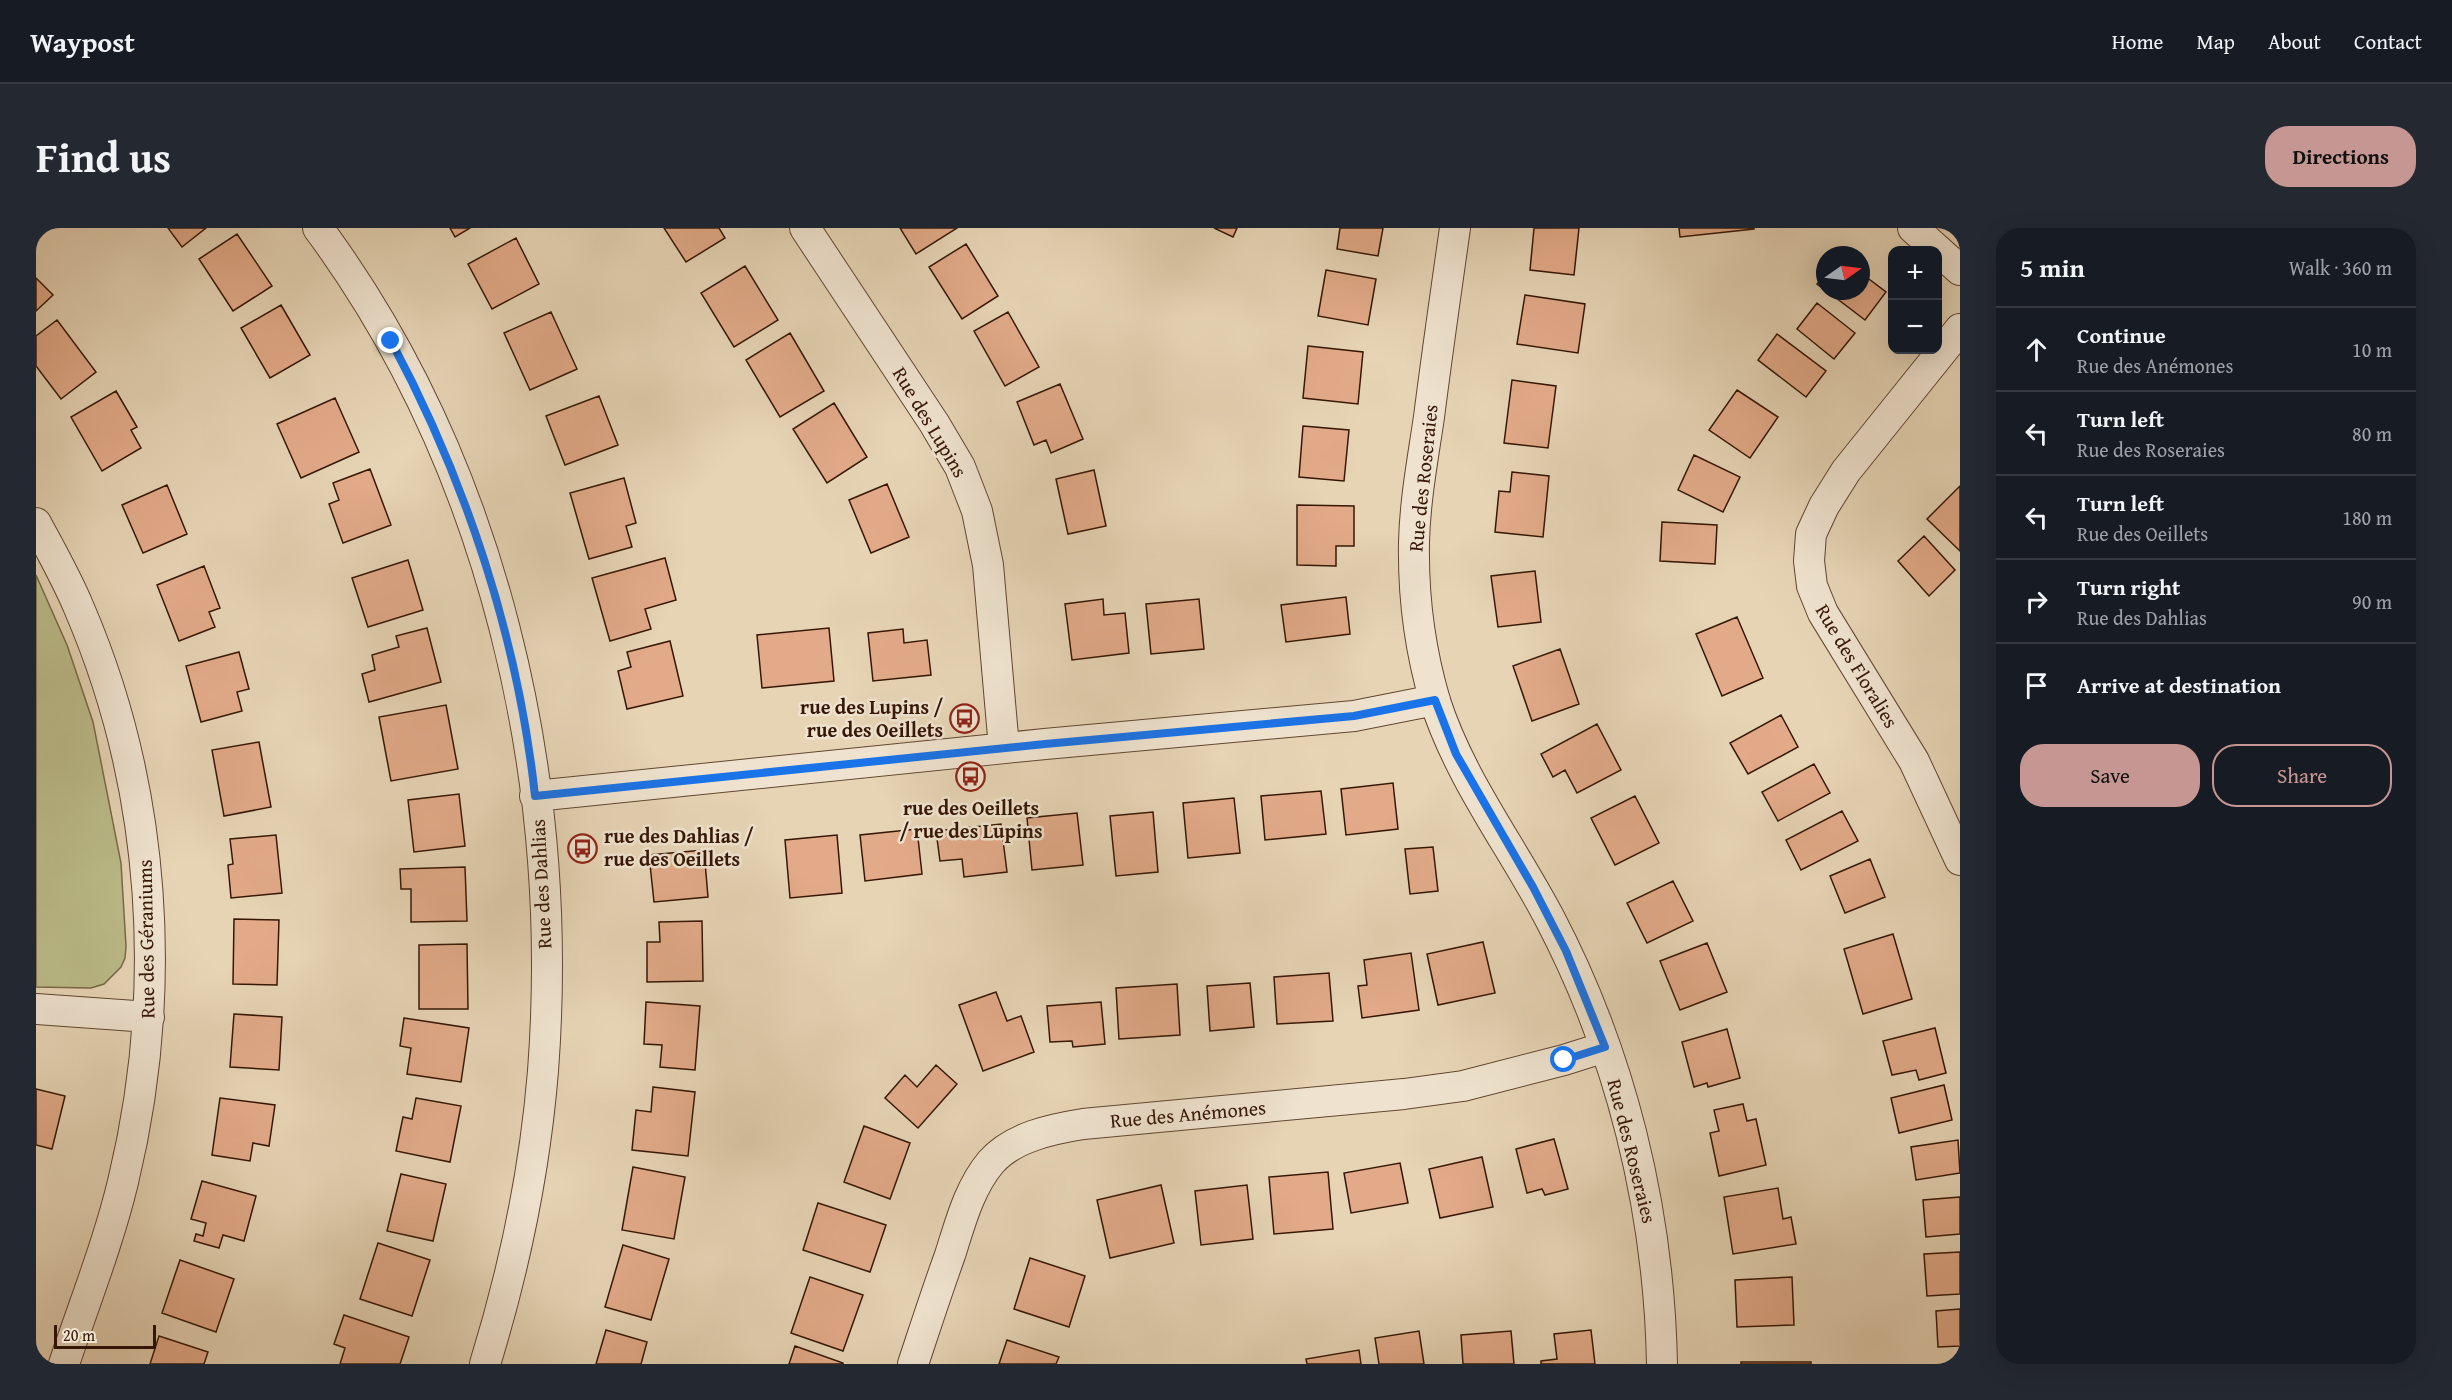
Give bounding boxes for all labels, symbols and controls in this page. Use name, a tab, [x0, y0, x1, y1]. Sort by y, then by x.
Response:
text: Waypost	[30, 21, 135, 62]
text: Home	[2112, 26, 2163, 57]
text: Map	[2196, 26, 2235, 57]
text: About	[2268, 26, 2321, 57]
text: Contact	[2354, 26, 2422, 57]
text: Find us	[36, 126, 171, 187]
button: Directions	[2265, 126, 2416, 187]
north arrow	[1816, 246, 1870, 300]
map controls	[1888, 246, 1942, 354]
button: +	[1888, 246, 1942, 300]
text: 5 min	[2020, 248, 2085, 287]
text: Walk · 360 m	[2289, 253, 2392, 282]
button: −	[1888, 300, 1942, 354]
text: Continue	[2077, 319, 2166, 351]
route end	[377, 327, 403, 353]
icon: ahead	[2020, 333, 2053, 366]
text: 10 m	[2352, 335, 2392, 364]
text: Rue des Anémones	[2077, 351, 2233, 380]
street label: Rue des Lupins	[886, 361, 975, 483]
street label: Rue des Roseraies	[1400, 403, 1445, 553]
text: Turn left	[2077, 403, 2164, 435]
icon: left	[2020, 417, 2053, 450]
text: 80 m	[2352, 419, 2392, 448]
text: Rue des Roseraies	[2077, 435, 2225, 464]
text: Turn left	[2077, 487, 2164, 519]
icon: left	[2020, 501, 2053, 534]
text: 180 m	[2342, 503, 2392, 532]
text: Rue des Oeillets	[2077, 519, 2208, 548]
text: Turn right	[2077, 571, 2180, 603]
icon: right	[2020, 585, 2053, 618]
text: 90 m	[2352, 587, 2392, 616]
street label: Rue des Floralies	[1809, 598, 1906, 733]
text: Rue des Dahlias	[2077, 603, 2207, 632]
icon: arrive	[2020, 669, 2053, 702]
text: Arrive at destination	[2077, 669, 2281, 701]
place label: rue des Lupins / rue des Oeillets	[800, 692, 943, 744]
bus stop icon: rue des Lupins / rue des Oeillets	[948, 703, 980, 735]
button: Save	[2020, 744, 2200, 807]
button: Share	[2212, 744, 2392, 807]
bus stop icon: rue des Oeillets / rue des Lupins	[955, 761, 987, 793]
place label: rue des Oeillets / rue des Lupins	[899, 793, 1043, 845]
street label: Rue des Dahlias	[523, 818, 558, 950]
place label: rue des Dahlias / rue des Oeillets	[604, 821, 754, 873]
bus stop icon: rue des Dahlias / rue des Oeillets	[567, 832, 599, 864]
street label: Rue des Géraniums	[130, 859, 161, 1019]
route start	[1550, 1046, 1576, 1072]
street label: Rue des Roseraies	[1601, 1076, 1664, 1226]
street label: Rue des Anémones	[1109, 1092, 1267, 1135]
scale bar	[54, 1322, 156, 1350]
text: 20 m	[63, 1323, 95, 1347]

